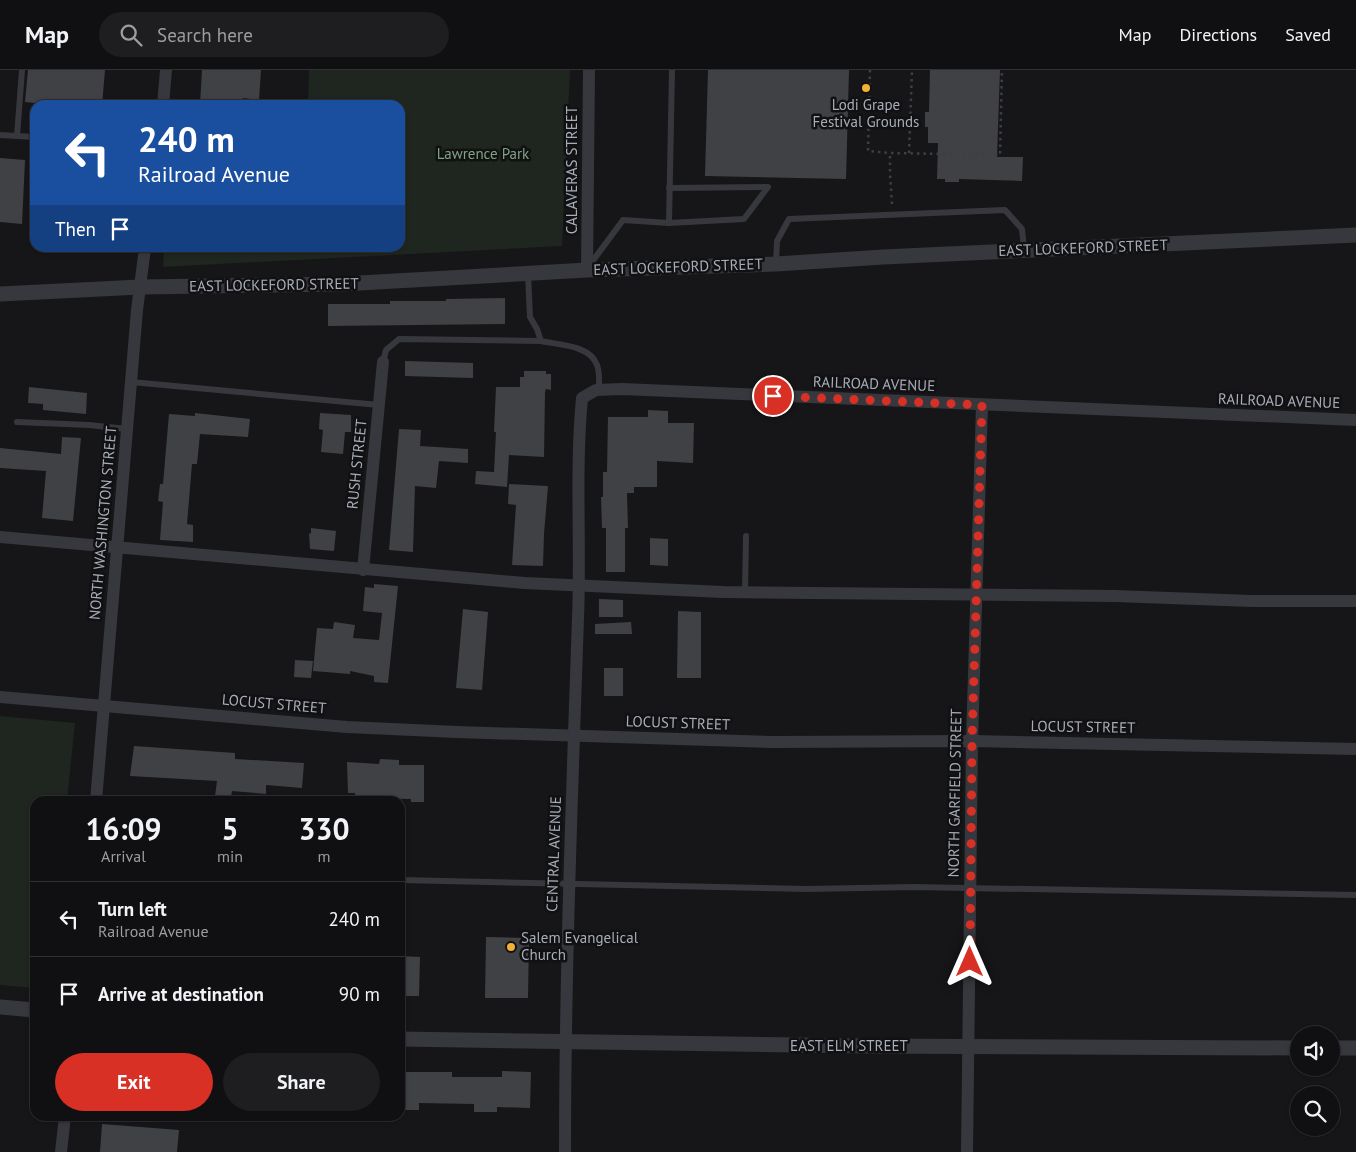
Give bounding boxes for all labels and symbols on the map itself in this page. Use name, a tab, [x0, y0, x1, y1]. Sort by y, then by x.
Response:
marker: Lodi Grape Festival Grounds	[860, 82, 872, 94]
place label: Lodi Grape Festival Grounds	[813, 95, 919, 131]
street label: CALAVERAS STREET	[562, 105, 581, 234]
park label: Lawrence Park	[437, 144, 530, 163]
street label: EAST LOCKEFORD STREET	[998, 235, 1169, 260]
street label: EAST LOCKEFORD STREET	[593, 254, 764, 279]
street label: EAST LOCKEFORD STREET	[189, 274, 360, 295]
street label: RAILROAD AVENUE	[813, 372, 935, 395]
pin	[752, 375, 794, 417]
street label: RAILROAD AVENUE	[1218, 389, 1340, 412]
street label: RUSH STREET	[342, 417, 371, 510]
street label: NORTH WASHINGTON STREET	[85, 425, 121, 621]
street label: LOCUST STREET	[221, 689, 328, 718]
street label: NORTH GARFIELD STREET	[944, 708, 965, 878]
street label: LOCUST STREET	[625, 711, 731, 734]
street label: LOCUST STREET	[1031, 716, 1136, 737]
street label: CENTRAL AVENUE	[542, 796, 565, 912]
place label: Salem Evangelical Church	[521, 928, 639, 964]
position arrow	[943, 935, 995, 987]
marker: Salem Evangelical Church	[505, 941, 517, 953]
street label: EAST ELM STREET	[790, 1036, 909, 1055]

